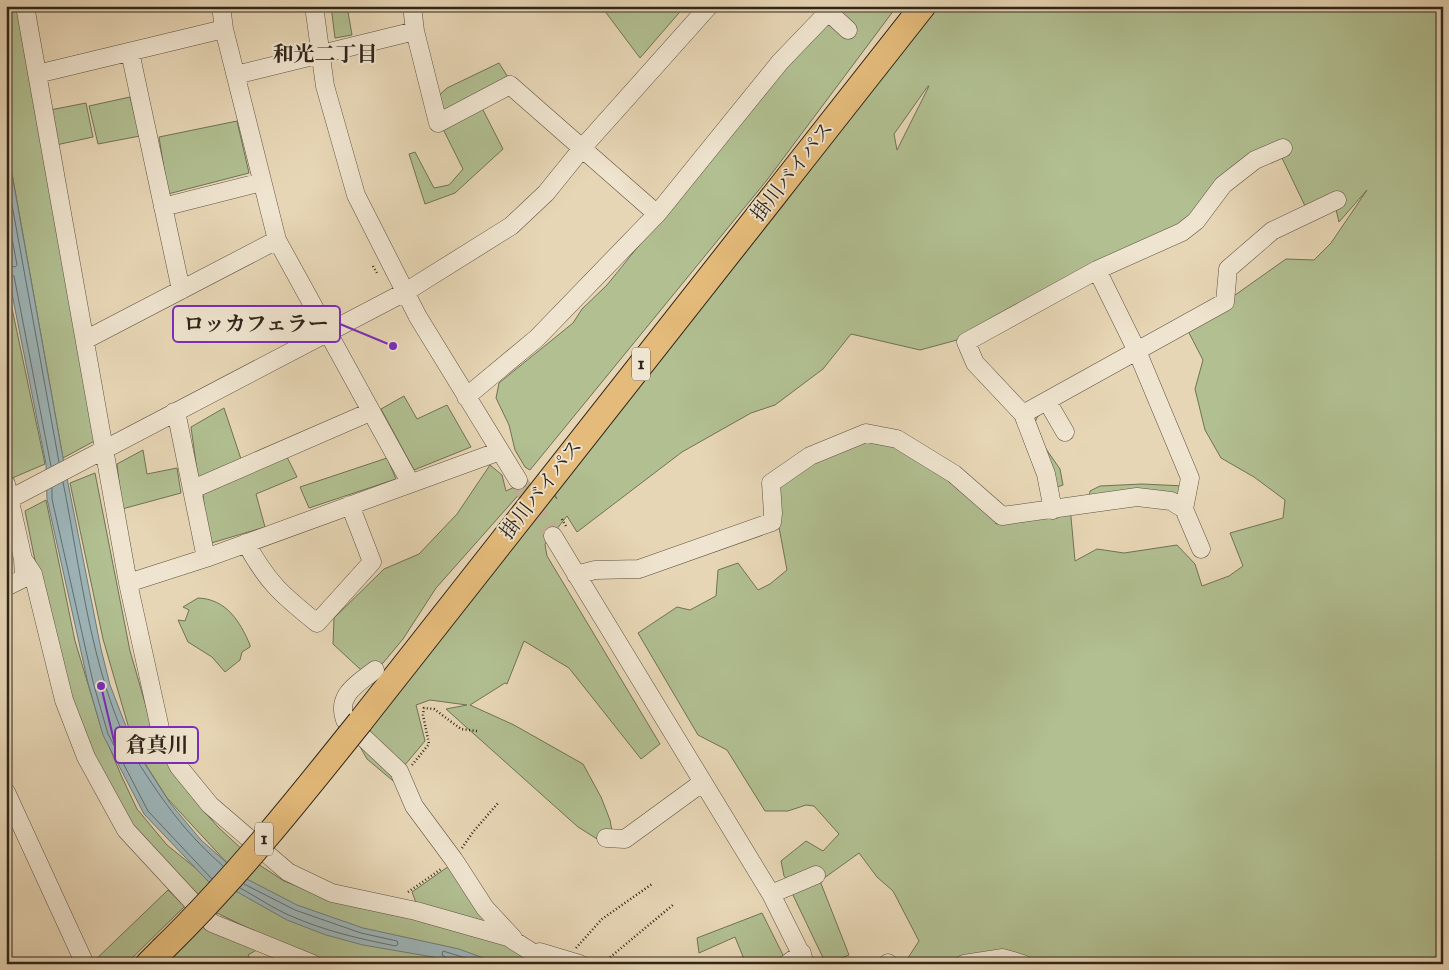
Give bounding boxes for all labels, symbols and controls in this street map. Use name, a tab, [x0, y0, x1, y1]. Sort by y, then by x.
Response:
district label: 和光二丁目	[273, 42, 378, 69]
street label: 掛川バイパス	[746, 117, 840, 227]
callout: ロッカフェラー	[173, 306, 340, 342]
text: ロッカフェラー	[183, 312, 329, 339]
road number: 1	[632, 348, 650, 380]
street label: 掛川バイパス	[495, 435, 589, 545]
callout: 倉真川	[115, 727, 198, 763]
text: 倉真川	[126, 733, 189, 760]
road number: 1	[255, 822, 273, 856]

